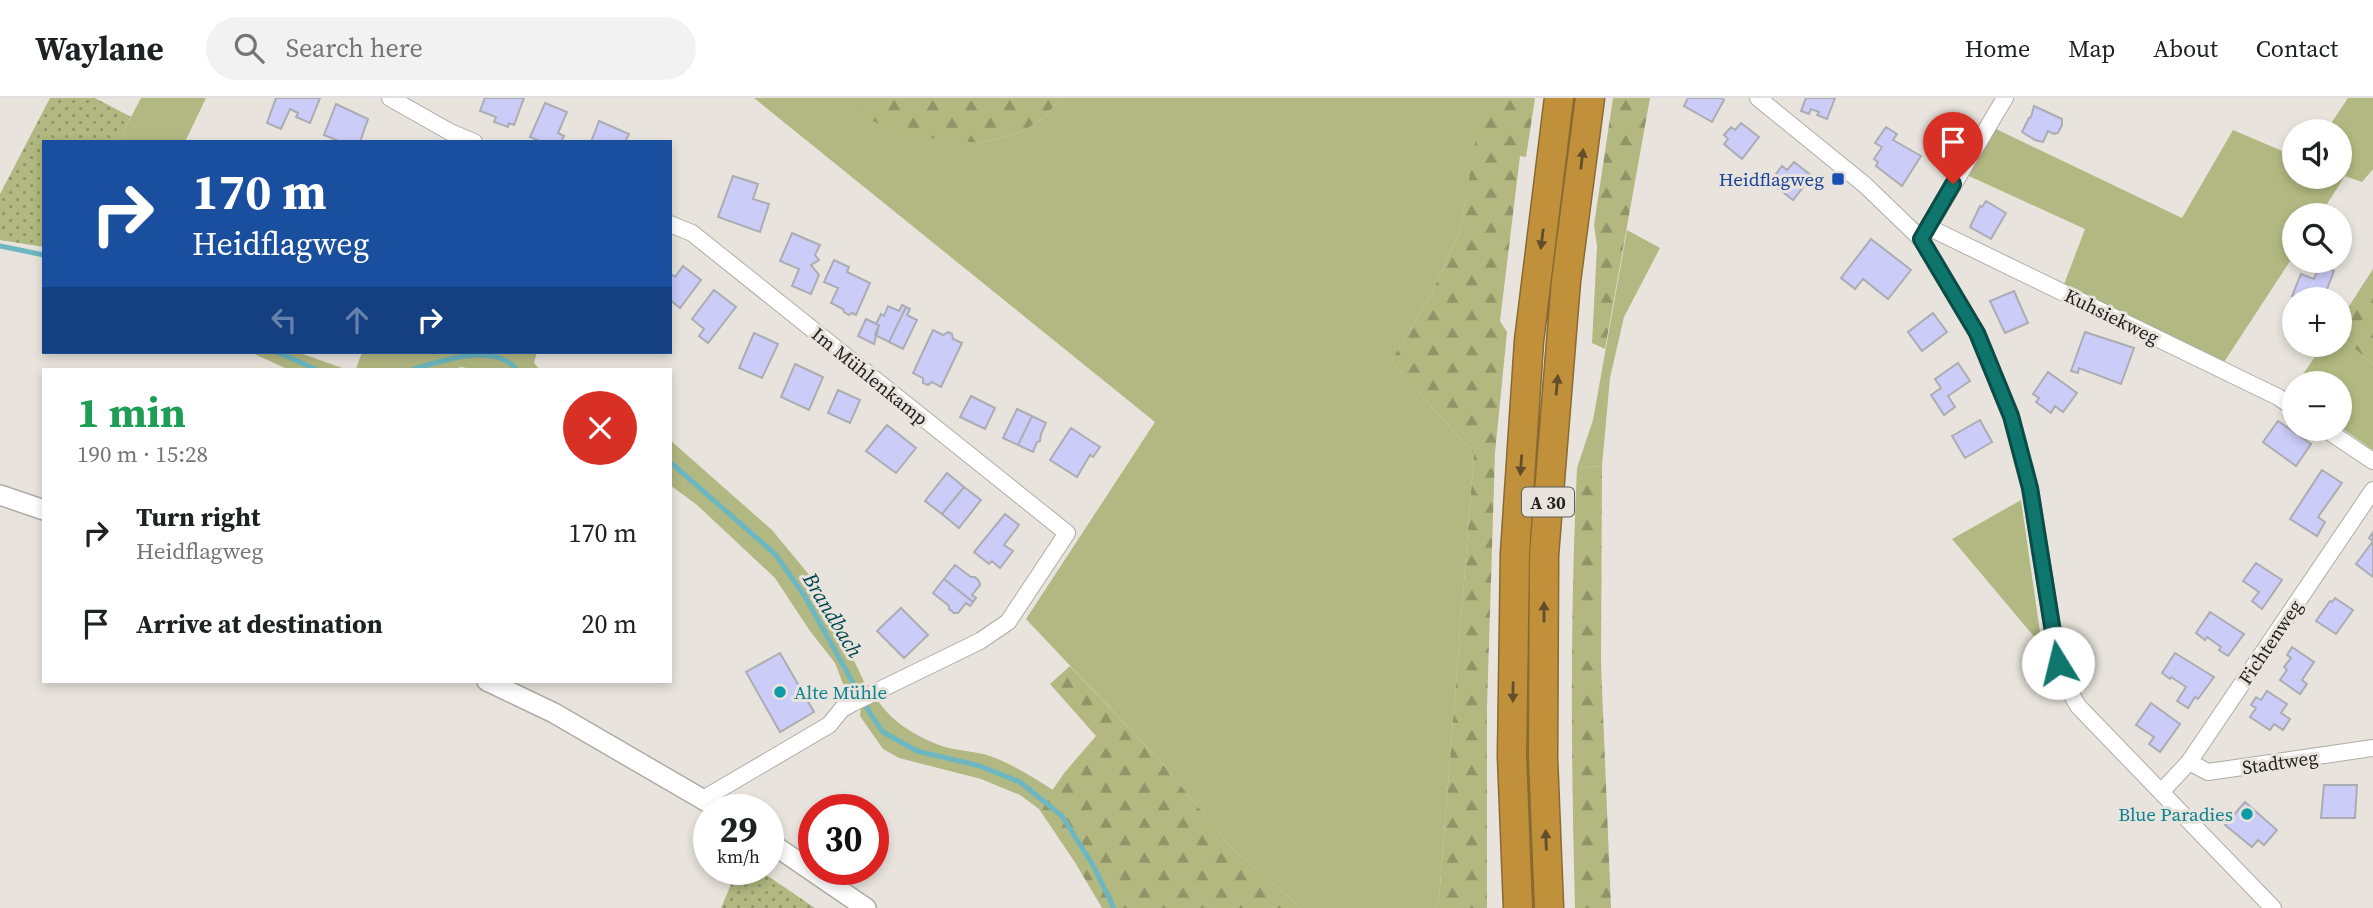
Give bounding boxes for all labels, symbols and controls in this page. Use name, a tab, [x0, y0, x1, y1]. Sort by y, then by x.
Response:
search box	[206, 17, 696, 80]
text: Waylane	[35, 26, 164, 71]
icon: search	[230, 29, 268, 67]
text: Search here	[286, 30, 423, 66]
text: Home	[1965, 32, 2030, 65]
text: Map	[2068, 32, 2115, 65]
text: About	[2153, 32, 2218, 65]
text: Contact	[2256, 32, 2338, 65]
pin	[1923, 112, 1983, 184]
map controls	[2282, 119, 2352, 441]
button: sound	[2282, 119, 2352, 189]
icon: arrive	[1934, 123, 1972, 161]
one-way arrow	[1576, 148, 1587, 170]
text: 170 m	[192, 158, 327, 225]
place label: Heidflagweg	[1719, 166, 1824, 192]
icon: right	[77, 168, 168, 259]
marker: Heidflagweg	[1830, 171, 1846, 187]
button: search	[2282, 203, 2352, 273]
text: Heidflagweg	[192, 222, 369, 266]
one-way arrow	[1536, 228, 1547, 250]
street label: Kuhsiekweg	[2060, 282, 2164, 350]
button: +	[2282, 287, 2352, 357]
icon: left	[265, 301, 303, 339]
icon: ahead	[338, 301, 376, 339]
icon: right	[411, 301, 449, 339]
street label: Im Mühlenkamp	[806, 321, 934, 431]
button: −	[2282, 371, 2352, 441]
one-way arrow	[1552, 374, 1563, 396]
text: 1 min	[77, 383, 186, 441]
button: close	[563, 391, 637, 465]
text: 190 m · 15:28	[77, 438, 208, 470]
one-way arrow	[1515, 454, 1526, 476]
road number: A 30	[1522, 488, 1574, 516]
text: Turn right	[136, 499, 260, 535]
icon: right	[77, 514, 115, 552]
text: 170 m	[569, 515, 637, 551]
text: Heidflagweg	[136, 535, 263, 567]
water label: Brandbach	[796, 566, 870, 664]
street label: Fichtenweg	[2232, 594, 2308, 690]
one-way arrow	[1538, 601, 1550, 623]
icon: arrive	[77, 605, 115, 643]
text: Arrive at destination	[136, 606, 383, 642]
text: 20 m	[582, 606, 637, 642]
position arrow	[2021, 626, 2095, 700]
place label: Alte Mühle	[794, 679, 887, 705]
one-way arrow	[1507, 682, 1519, 704]
marker: Alte Mühle	[772, 684, 788, 700]
street label: Stadtweg	[2240, 744, 2320, 780]
speed limit sign: 30	[798, 794, 889, 885]
place label: Blue Paradies	[2118, 801, 2233, 827]
text: 29	[720, 806, 757, 854]
marker: Blue Paradies	[2239, 806, 2255, 822]
one-way arrow	[1541, 829, 1552, 851]
text: km/h	[717, 844, 760, 869]

